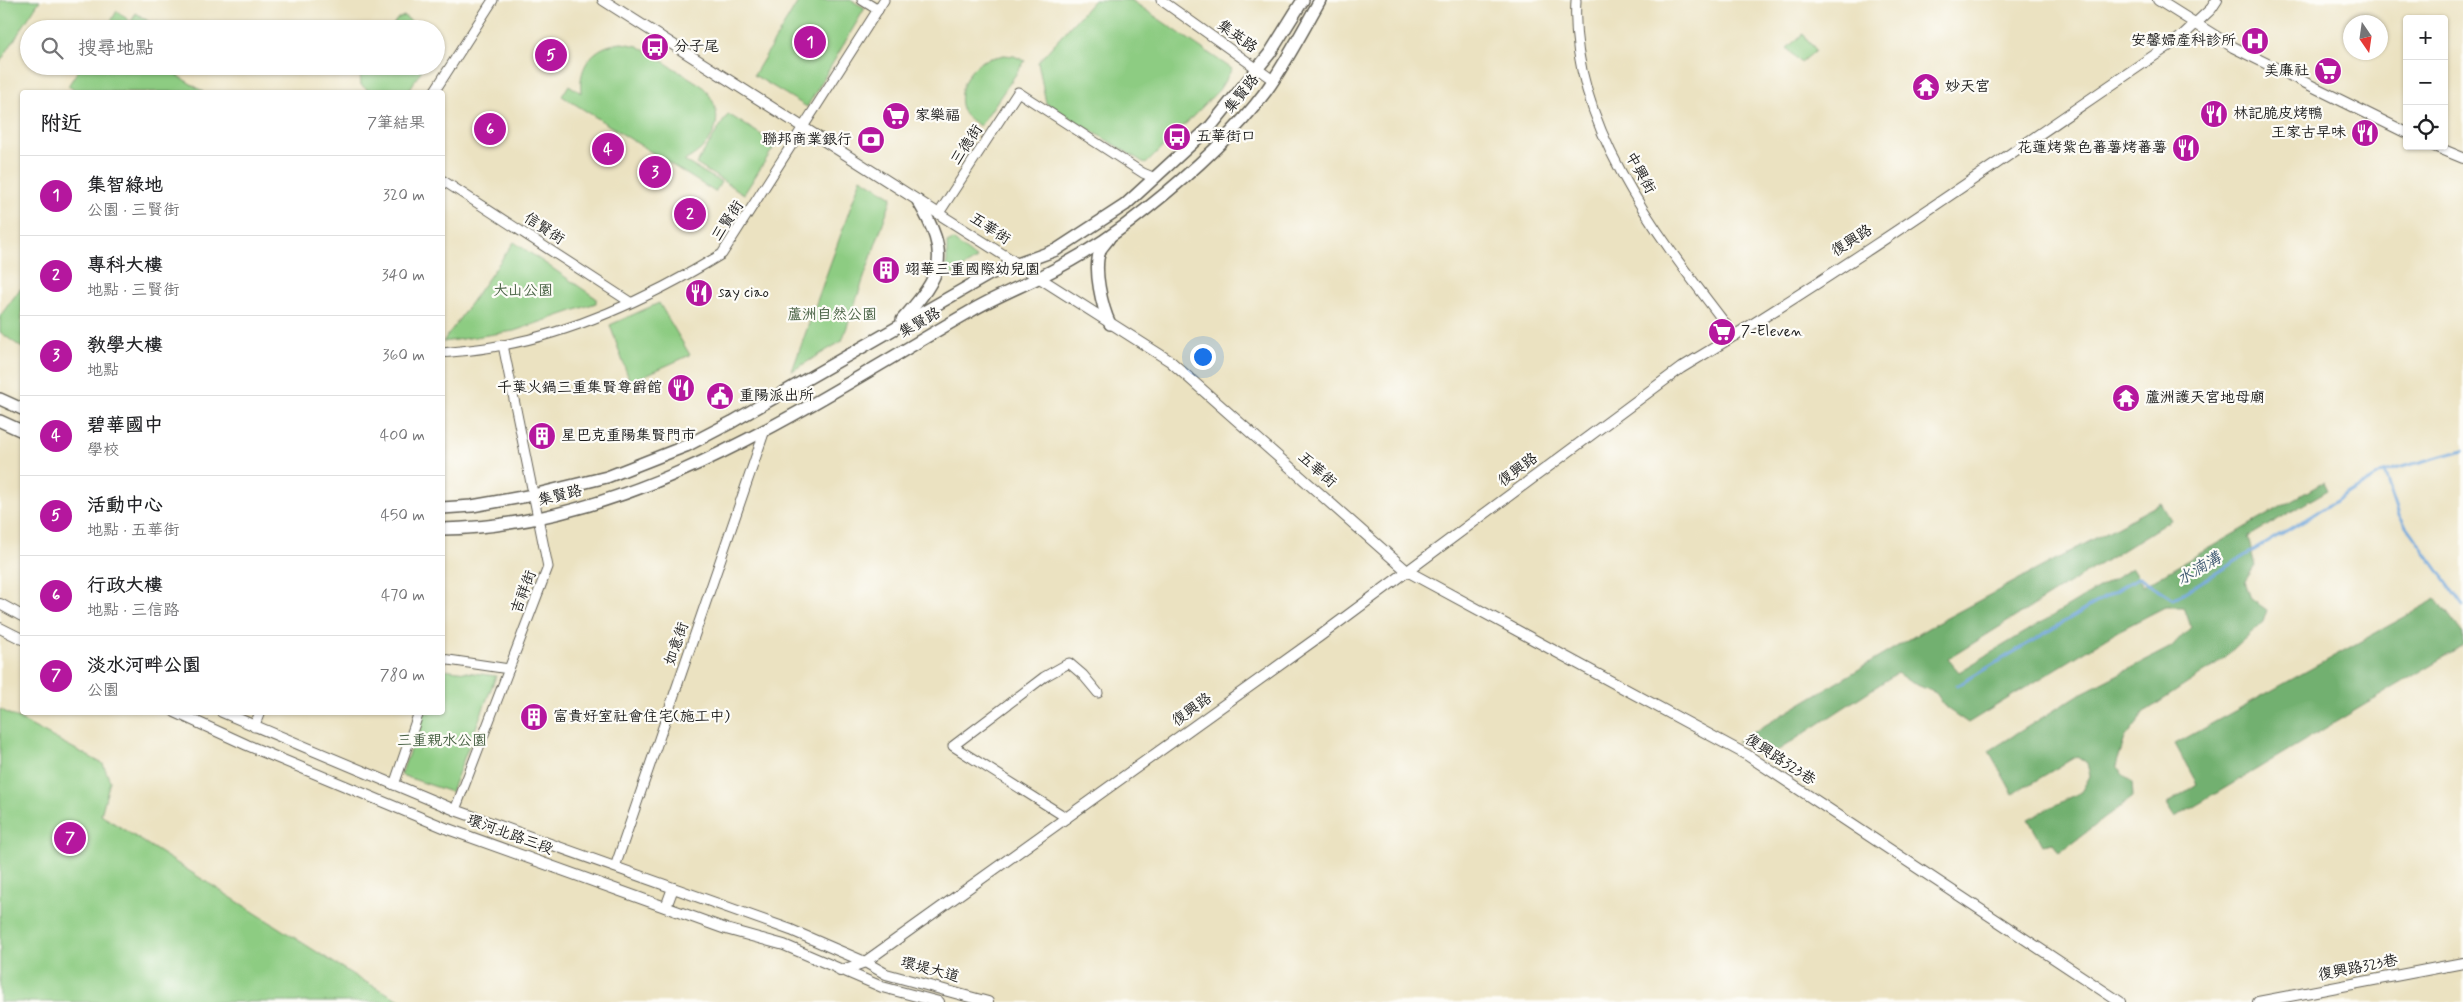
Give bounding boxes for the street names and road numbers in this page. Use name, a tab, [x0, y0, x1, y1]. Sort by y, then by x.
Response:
street label: 集英路	[1213, 16, 1261, 58]
street label: 集賢路	[1220, 70, 1264, 118]
street label: 三德街	[946, 121, 988, 169]
street label: 中興街	[1620, 148, 1660, 198]
street label: 三賢街	[707, 197, 749, 245]
street label: 信賢街	[520, 208, 568, 250]
street label: 五華街	[966, 208, 1014, 250]
street label: 復興路	[1828, 220, 1876, 262]
street label: 集賢路	[896, 303, 944, 343]
street label: 五華街	[1294, 448, 1340, 492]
street label: 復興路	[1494, 448, 1542, 492]
street label: 集賢路	[536, 481, 584, 511]
street label: 吉祥街	[507, 567, 541, 617]
street label: 如意街	[660, 619, 694, 669]
street label: 復興路	[1168, 689, 1216, 731]
street label: 復興路323巷	[1741, 730, 1819, 790]
street label: 環河北路三段	[464, 810, 556, 860]
street label: 復興路323巷	[2316, 950, 2400, 986]
street label: 環堤大道	[898, 953, 962, 987]

